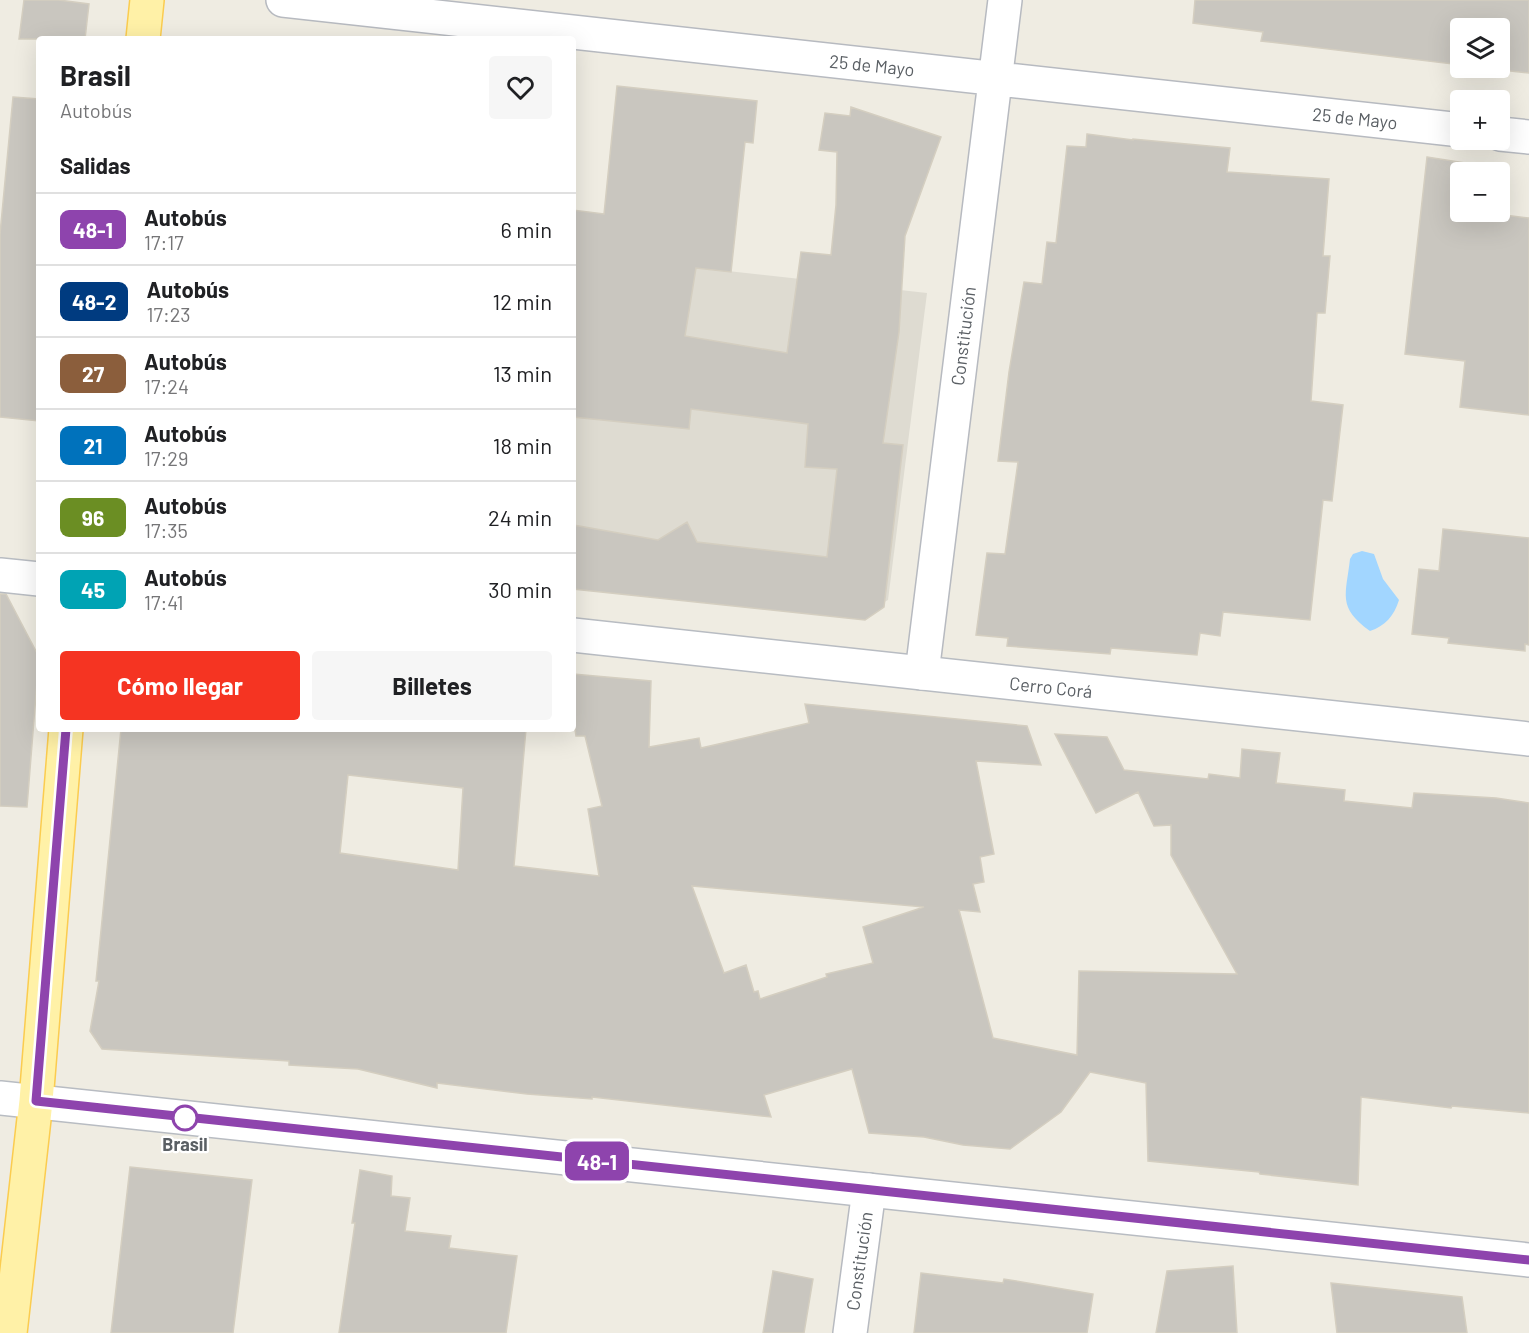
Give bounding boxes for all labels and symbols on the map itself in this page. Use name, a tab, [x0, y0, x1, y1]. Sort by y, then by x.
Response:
street label: 25 de Mayo	[828, 50, 916, 80]
street label: 25 de Mayo	[1311, 103, 1399, 133]
street label: Constitución	[946, 285, 980, 387]
street label: Cerro Corá	[1008, 672, 1094, 702]
marker: Brasil	[172, 1105, 198, 1131]
place label: Brasil	[162, 1133, 208, 1155]
line badge: 48-1	[555, 1142, 639, 1180]
street label: Constitución	[841, 1210, 877, 1312]

